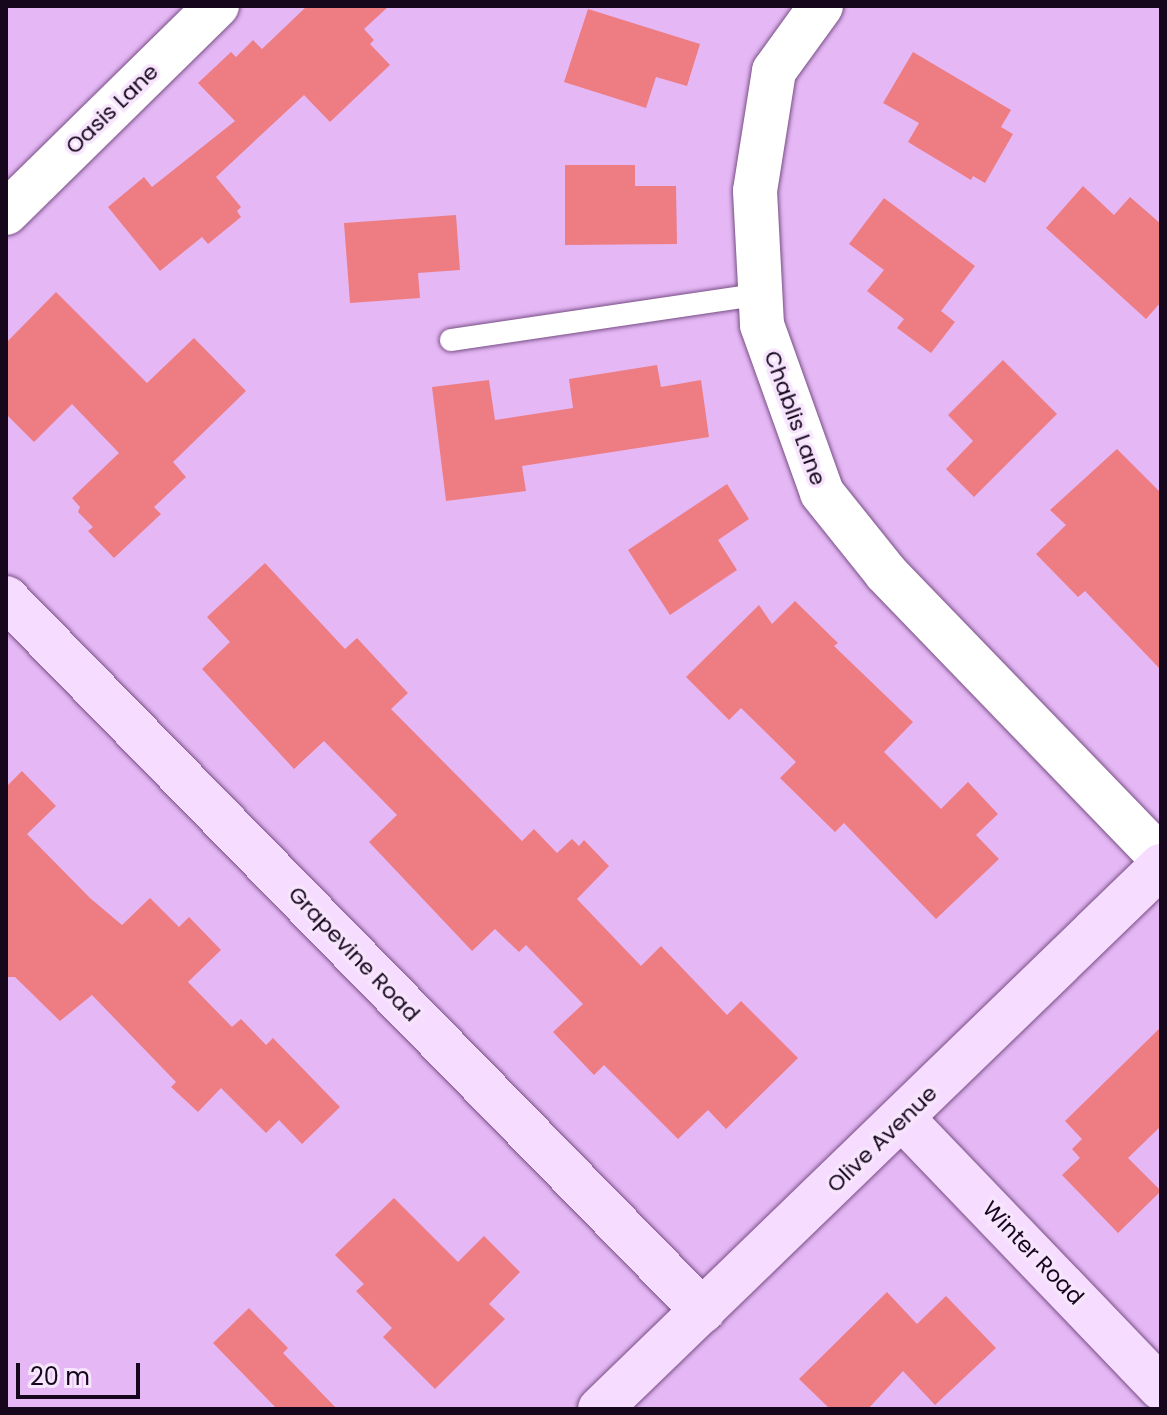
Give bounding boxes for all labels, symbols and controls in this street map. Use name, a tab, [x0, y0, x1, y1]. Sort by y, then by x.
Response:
street label: Oasis Lane	[60, 58, 164, 160]
street label: Chablis Lane	[758, 347, 832, 489]
street label: Grapevine Road	[283, 881, 425, 1027]
street label: Olive Avenue	[822, 1080, 942, 1198]
street label: Winter Road	[977, 1196, 1089, 1310]
scale bar	[20, 1347, 144, 1397]
text: 20 m	[30, 1360, 90, 1393]

